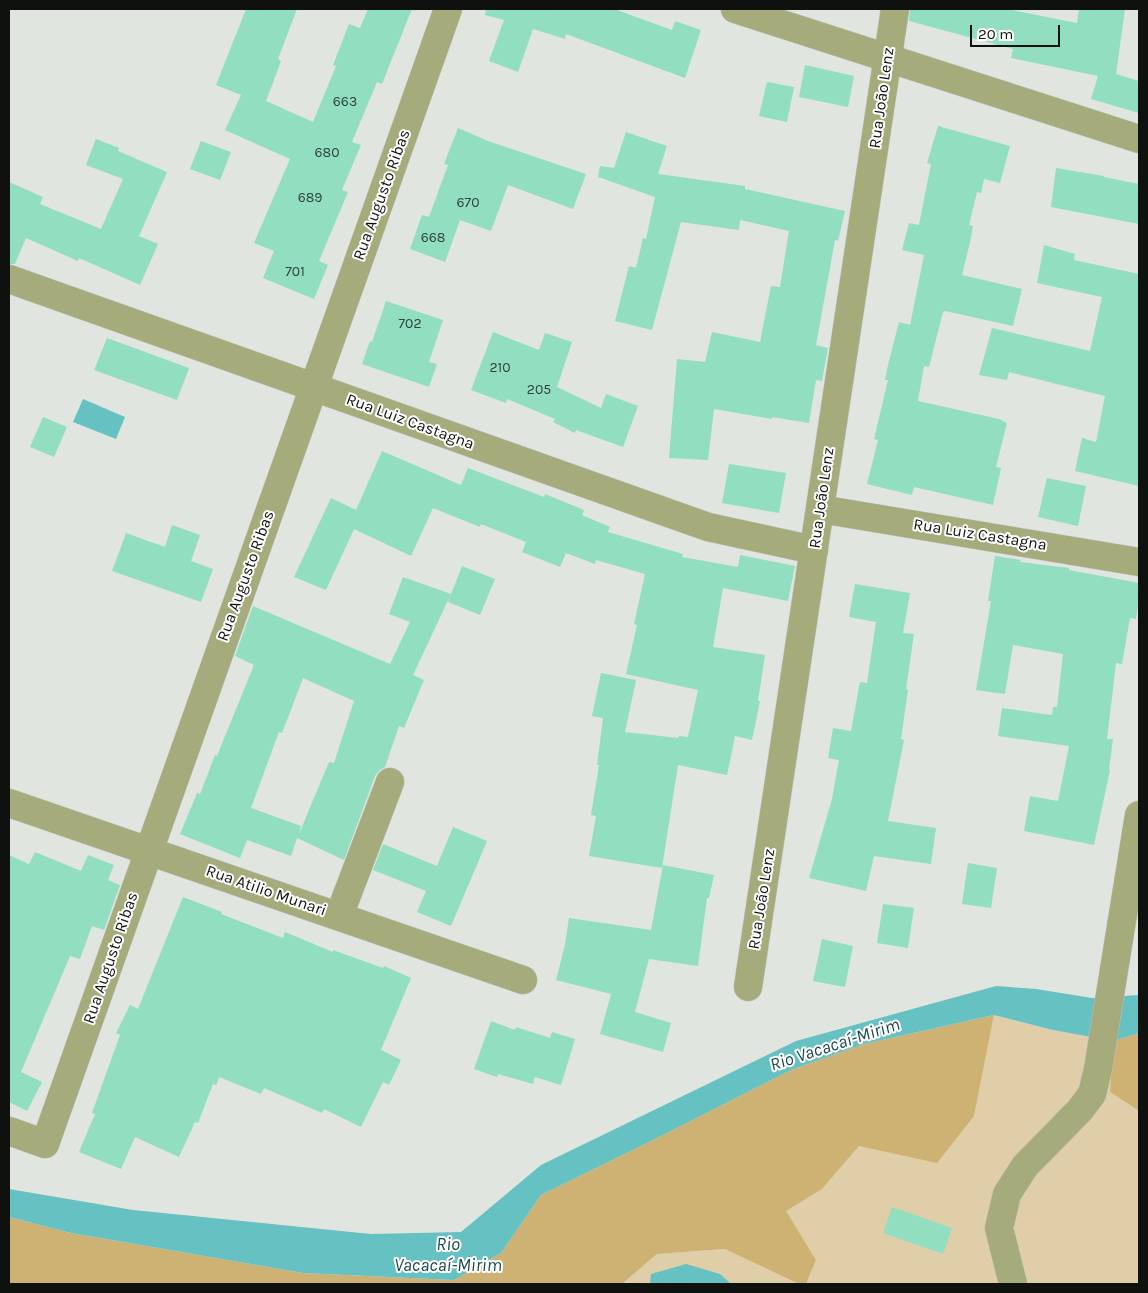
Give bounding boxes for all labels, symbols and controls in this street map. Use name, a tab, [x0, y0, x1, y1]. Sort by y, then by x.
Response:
scale bar	[973, 15, 1063, 47]
text: 20 m	[978, 25, 1013, 43]
street label: Rua João Lenz	[865, 46, 899, 150]
house number: 663	[333, 94, 357, 110]
street label: Rua Augusto Ribas	[349, 127, 415, 263]
house number: 680	[315, 145, 339, 161]
house number: 689	[298, 190, 322, 206]
house number: 670	[457, 195, 479, 211]
house number: 668	[421, 230, 445, 246]
house number: 701	[285, 264, 305, 280]
house number: 702	[399, 316, 421, 332]
house number: 210	[489, 360, 511, 376]
house number: 205	[527, 382, 551, 398]
street label: Rua Luiz Castagna	[343, 390, 477, 454]
street label: Rua João Lenz	[805, 446, 839, 550]
street label: Rua Augusto Ribas	[213, 508, 279, 644]
street label: Rua Luiz Castagna	[912, 515, 1048, 555]
street label: Rua João Lenz	[745, 847, 779, 951]
street label: Rua Atilio Munari	[203, 861, 329, 921]
street label: Rua Augusto Ribas	[79, 890, 143, 1026]
water label: Rio Vacacaí-Mirim	[767, 1014, 903, 1076]
water label: Rio Vacacaí-Mirim	[394, 1234, 502, 1276]

